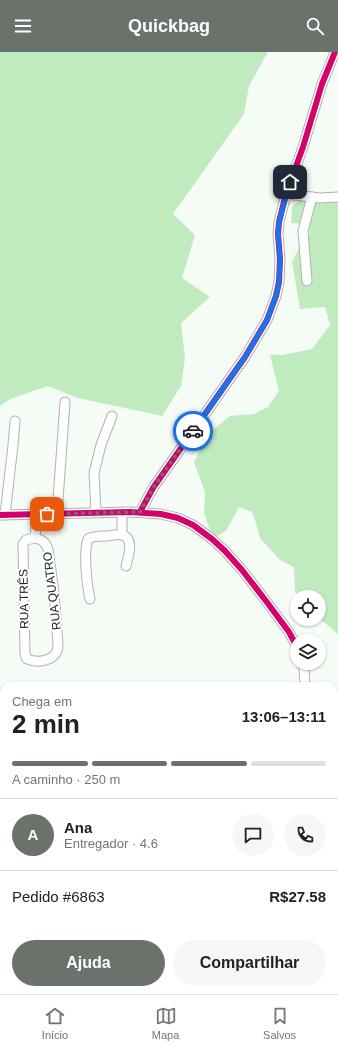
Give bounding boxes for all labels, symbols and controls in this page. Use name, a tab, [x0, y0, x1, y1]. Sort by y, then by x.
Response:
icon: menu	[12, 15, 34, 37]
icon: search	[304, 15, 326, 37]
text: Quickbag	[128, 16, 210, 36]
pin	[273, 165, 307, 199]
icon: home	[279, 171, 301, 193]
courier	[173, 411, 213, 451]
icon: car	[182, 420, 204, 442]
pin	[30, 497, 64, 531]
icon: bag	[36, 503, 58, 525]
street label: RUA QUATRO	[40, 551, 64, 631]
street label: RUA TRÊS	[15, 569, 32, 629]
map controls	[290, 590, 326, 670]
button: locate	[290, 590, 326, 626]
button: layers	[290, 634, 326, 670]
text: Chega em	[12, 694, 72, 709]
text: 13:06–13:11	[242, 708, 326, 725]
text: 2 min	[12, 709, 80, 739]
text: A caminho · 250 m	[12, 772, 120, 787]
button: chat	[232, 814, 274, 856]
button: phone	[284, 814, 326, 856]
text: Ana	[64, 819, 92, 836]
text: A	[28, 826, 38, 843]
text: Entregador · 4.6	[64, 836, 158, 851]
text: Pedido #6863	[12, 888, 105, 905]
text: R$27.58	[269, 888, 326, 905]
button: Ajuda	[12, 940, 165, 986]
button: Compartilhar	[173, 940, 326, 986]
tab: Início	[42, 1005, 68, 1041]
tab: Mapa	[152, 1005, 179, 1041]
tab: Salvos	[263, 1005, 296, 1041]

